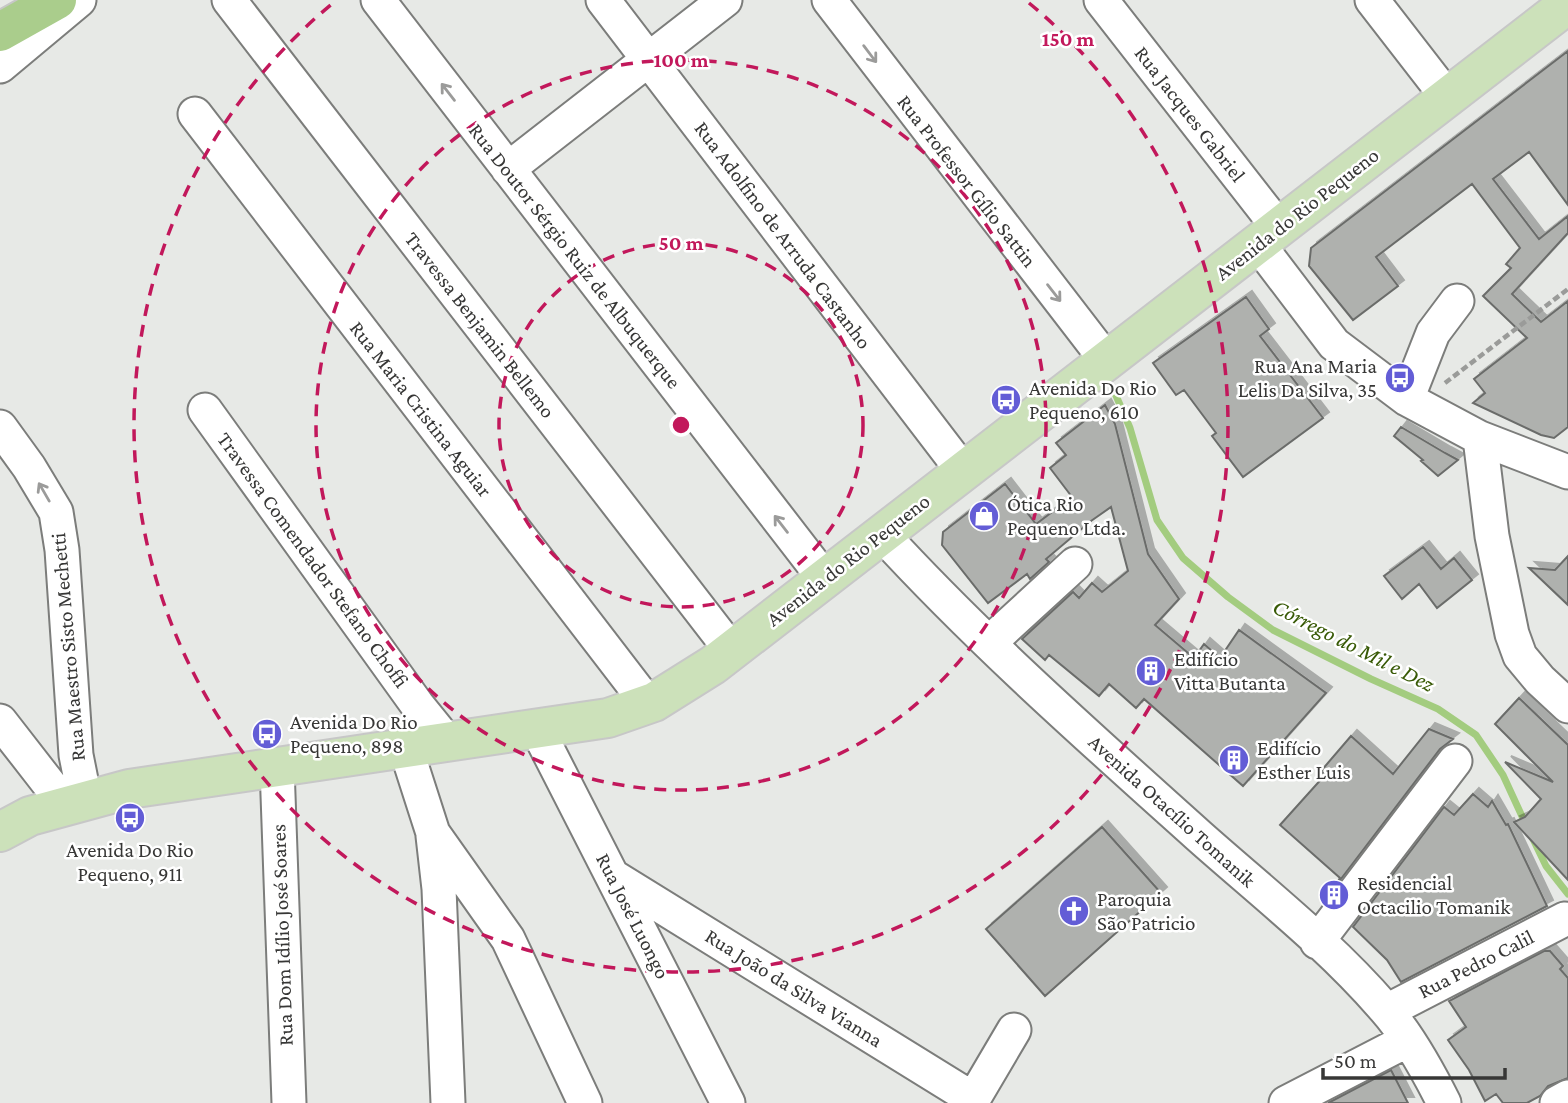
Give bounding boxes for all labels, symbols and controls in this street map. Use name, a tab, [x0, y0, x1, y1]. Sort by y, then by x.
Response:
text: 150 m	[1042, 27, 1095, 51]
street label: Rua Jacques Gabriel	[1130, 41, 1250, 187]
one-way arrow	[863, 45, 878, 63]
text: 100 m	[653, 48, 709, 72]
one-way arrow	[441, 83, 456, 101]
street label: Rua Professor Gílio Sattin	[892, 90, 1042, 272]
street label: Rua Adolfino de Arruda Castanho	[690, 116, 876, 354]
street label: Rua Doutor Sérgio Ruiz de Albuquerque	[464, 119, 686, 393]
street label: Avenida do Rio Pequeno	[1211, 143, 1383, 285]
street label: Travessa Benjamin Bellemo	[400, 227, 560, 423]
text: 50 m	[659, 231, 704, 255]
one-way arrow	[1046, 283, 1061, 301]
street label: Rua Maria Cristina Aguiar	[345, 316, 497, 502]
place label: Rua Ana Maria Lelis Da Silva, 35	[1238, 354, 1377, 402]
bus stop icon: Rua Ana Maria Lelis Da Silva, 35	[1383, 361, 1417, 395]
place label: Avenida Do Rio Pequeno, 610	[1029, 376, 1157, 424]
bus stop icon: Avenida Do Rio Pequeno, 610	[989, 383, 1023, 417]
centre of rings	[669, 413, 693, 437]
street label: Travessa Comendador Stefano Choffi	[212, 428, 414, 692]
one-way arrow	[37, 482, 51, 502]
street label: Avenida do Rio Pequeno	[762, 489, 934, 631]
place label: Ótica Rio Pequeno Ltda.	[1007, 492, 1126, 540]
shop icon: Ótica Rio Pequeno Ltda.	[967, 499, 1001, 533]
one-way arrow	[774, 516, 789, 534]
street label: Rua Maestro Sisto Mechetti	[46, 531, 90, 762]
water label: Córrego do Mil e Dez	[1269, 593, 1439, 697]
place label: Edifício Vitta Butanta	[1174, 647, 1286, 695]
building icon: Edifício Vitta Butanta	[1134, 654, 1168, 688]
place label: Avenida Do Rio Pequeno, 898	[290, 710, 418, 758]
bus stop icon: Avenida Do Rio Pequeno, 898	[250, 717, 284, 751]
street label: Avenida Otacílio Tomanik	[1084, 730, 1260, 892]
place label: Edifício Esther Luis	[1257, 736, 1351, 784]
building icon: Edifício Esther Luis	[1217, 743, 1251, 777]
bus stop icon: Avenida Do Rio Pequeno, 911	[113, 801, 147, 835]
street label: Rua Dom Idílio José Soares	[266, 824, 298, 1046]
place label: Avenida Do Rio Pequeno, 911	[66, 838, 194, 886]
street label: Rua José Luongo	[591, 849, 675, 983]
place label: Residencial Octacilio Tomanik	[1357, 871, 1510, 919]
building icon: Residencial Octacilio Tomanik	[1317, 878, 1351, 912]
place label: Paroquia São Patricio	[1097, 887, 1195, 935]
church icon: Paroquia São Patricio	[1057, 894, 1091, 928]
street label: Rua João da Silva Vianna	[701, 924, 887, 1053]
street label: Rua Pedro Calil	[1414, 925, 1538, 1003]
scale bar	[1323, 1036, 1505, 1080]
text: 50 m	[1334, 1049, 1377, 1073]

